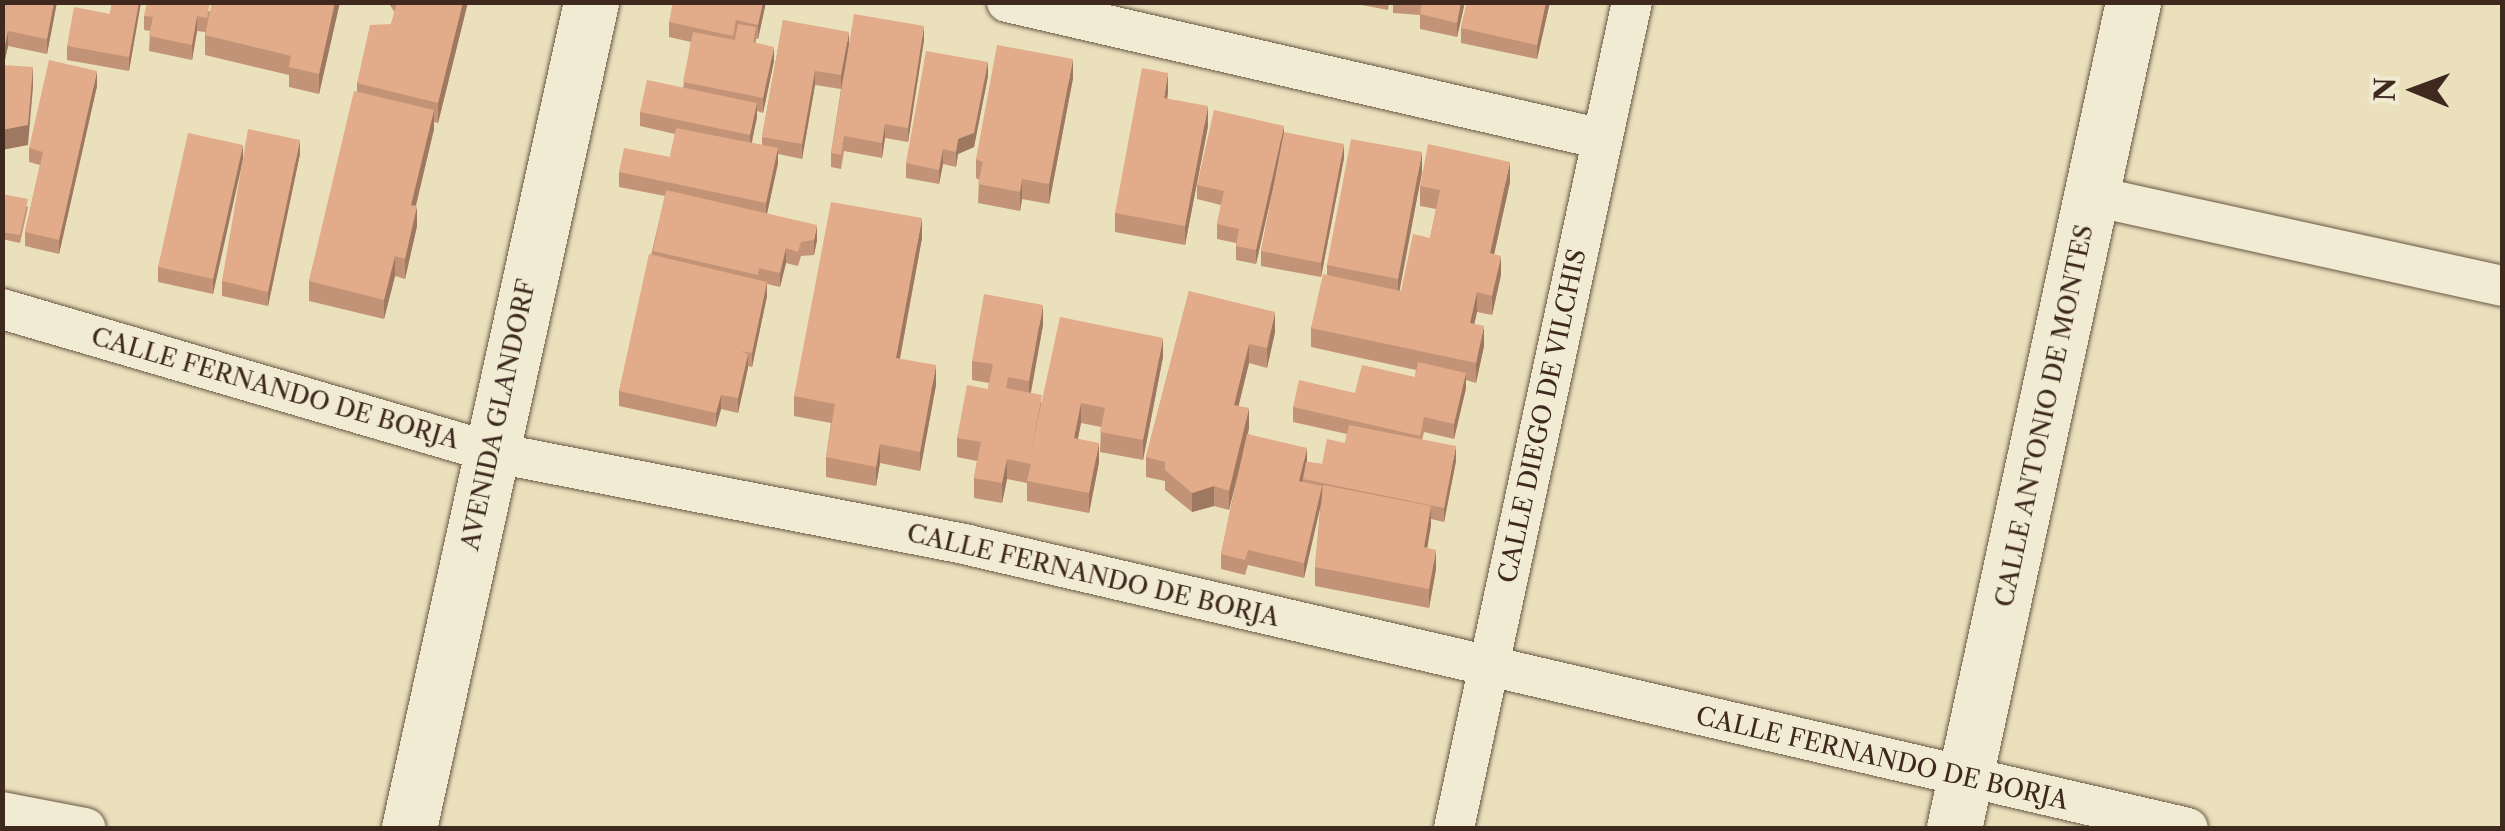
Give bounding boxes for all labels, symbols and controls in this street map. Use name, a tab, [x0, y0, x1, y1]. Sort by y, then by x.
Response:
north arrow	[2365, 40, 2465, 140]
text: N	[2368, 77, 2402, 102]
street label: CALLE ANTONIO DE MONTES	[1990, 222, 2100, 610]
street label: CALLE DIEGO DE VILCHIS	[1493, 246, 1593, 586]
street label: AVENIDA GLANDORF	[455, 276, 543, 554]
street label: CALLE FERNANDO DE BORJA	[88, 322, 462, 456]
street label: CALLE FERNANDO DE BORJA	[904, 519, 1282, 633]
street label: CALLE FERNANDO DE BORJA	[1693, 702, 2071, 816]

